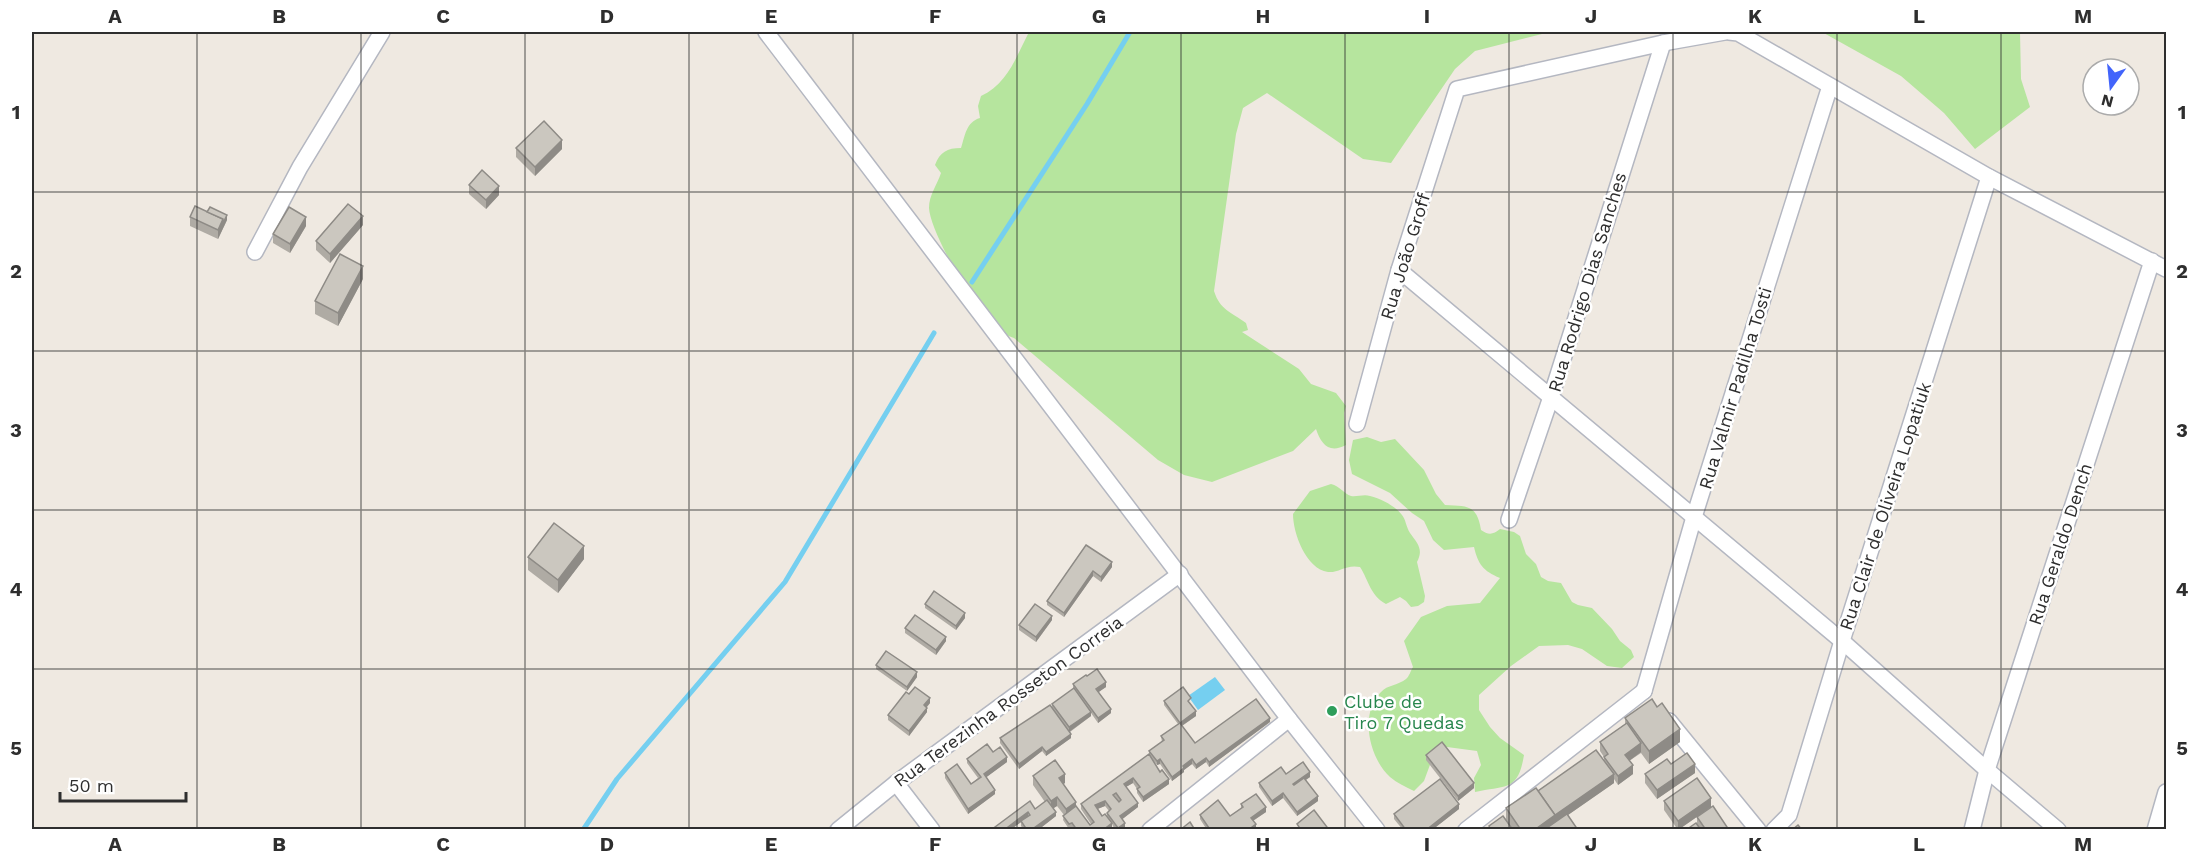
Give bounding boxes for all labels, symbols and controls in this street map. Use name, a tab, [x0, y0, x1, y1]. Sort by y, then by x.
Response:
text: A	[108, 4, 122, 28]
text: B	[272, 4, 286, 28]
text: C	[436, 4, 450, 28]
text: D	[600, 4, 614, 28]
text: E	[765, 4, 777, 28]
text: F	[929, 4, 941, 28]
text: G	[1092, 4, 1106, 28]
text: H	[1256, 4, 1270, 28]
text: I	[1424, 4, 1430, 28]
text: J	[1585, 4, 1597, 28]
text: K	[1748, 4, 1762, 28]
text: L	[1913, 4, 1925, 28]
text: M	[2074, 4, 2092, 28]
north arrow	[2081, 57, 2141, 117]
text: N	[2099, 90, 2115, 112]
text: 1	[12, 100, 20, 124]
text: 1	[2178, 100, 2186, 124]
street label: Rua Rodrigo Dias Sanches	[1544, 170, 1630, 394]
street label: Rua João Groff	[1376, 190, 1434, 322]
text: 2	[10, 259, 22, 283]
text: 2	[2176, 259, 2188, 283]
street label: Rua Valmir Padilha Tosti	[1694, 284, 1776, 492]
street label: Rua Clair de Oliveira Lopatiuk	[1835, 379, 1935, 633]
text: 3	[10, 418, 22, 442]
text: 3	[2176, 418, 2188, 442]
street label: Rua Geraldo Dench	[2024, 460, 2096, 628]
text: 4	[10, 577, 23, 601]
text: 4	[2176, 577, 2189, 601]
street label: Rua Terezinha Rosseton Correia	[889, 611, 1127, 791]
place label: Clube de Tiro 7 Quedas	[1344, 691, 1464, 733]
marker: Clube de Tiro 7 Quedas	[1325, 704, 1339, 718]
text: 5	[10, 736, 22, 760]
text: 5	[2176, 736, 2188, 760]
scale bar	[60, 765, 186, 803]
text: 50 m	[69, 775, 114, 796]
text: A	[108, 832, 122, 856]
text: B	[272, 832, 286, 856]
text: C	[436, 832, 450, 856]
text: D	[600, 832, 614, 856]
text: E	[765, 832, 777, 856]
text: F	[929, 832, 941, 856]
text: G	[1092, 832, 1106, 856]
text: H	[1256, 832, 1270, 856]
text: I	[1424, 832, 1430, 856]
text: J	[1585, 832, 1597, 856]
text: K	[1748, 832, 1762, 856]
text: L	[1913, 832, 1925, 856]
text: M	[2074, 832, 2092, 856]

